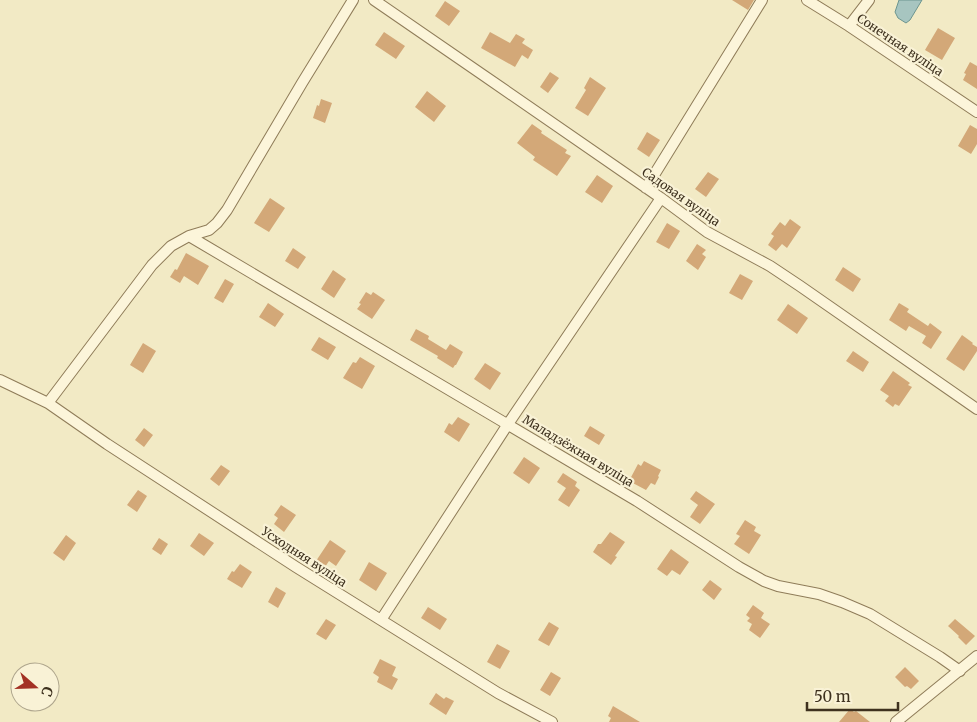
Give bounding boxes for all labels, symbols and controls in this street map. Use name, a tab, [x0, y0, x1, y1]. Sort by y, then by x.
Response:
street label: Сонечная вуліца	[854, 10, 947, 79]
street label: Садовая вуліца	[639, 164, 724, 229]
street label: Маладзёжная вуліца	[520, 411, 637, 490]
street label: Усходняя вуліца	[258, 523, 350, 590]
north arrow	[10, 662, 60, 712]
scale bar	[807, 680, 898, 712]
text: С	[37, 684, 57, 699]
text: 50 m	[814, 687, 851, 706]

